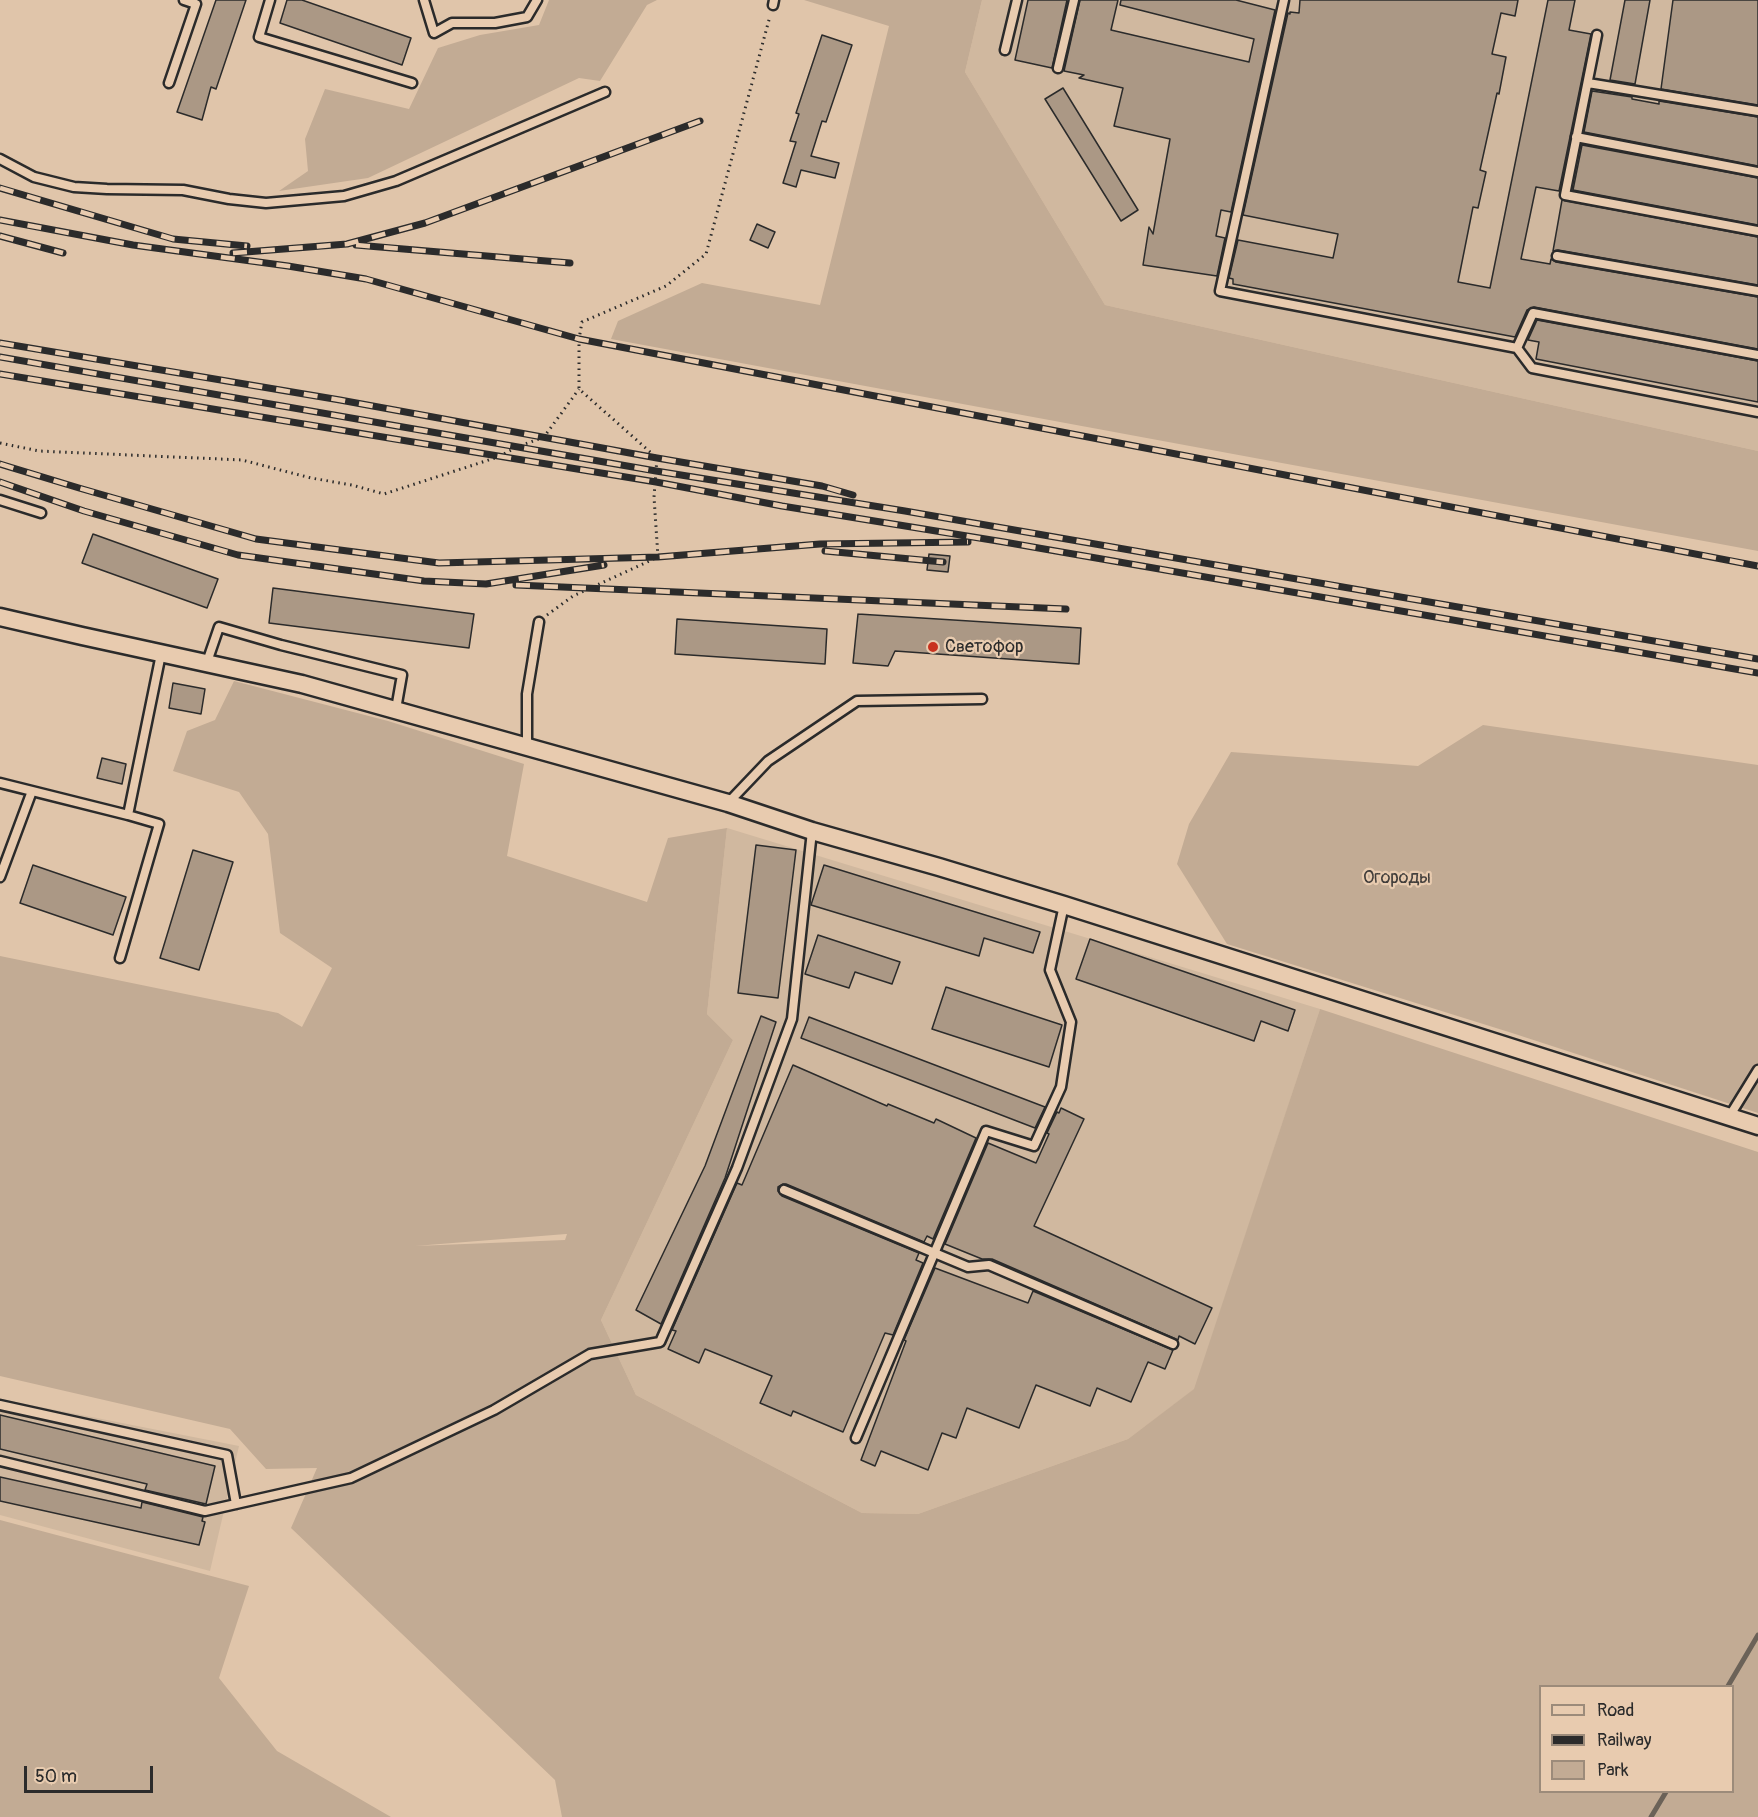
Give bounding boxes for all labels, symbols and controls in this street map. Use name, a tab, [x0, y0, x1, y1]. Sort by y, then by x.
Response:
place label: Светофор	[945, 636, 1023, 658]
marker: Светофор	[926, 640, 940, 654]
park label: Огороды	[1363, 867, 1431, 889]
legend	[1539, 1685, 1734, 1793]
text: Road	[1597, 1699, 1634, 1722]
text: Railway	[1597, 1729, 1652, 1752]
scale bar	[27, 1754, 156, 1792]
text: Park	[1597, 1759, 1629, 1782]
text: 50 m	[35, 1765, 77, 1788]

